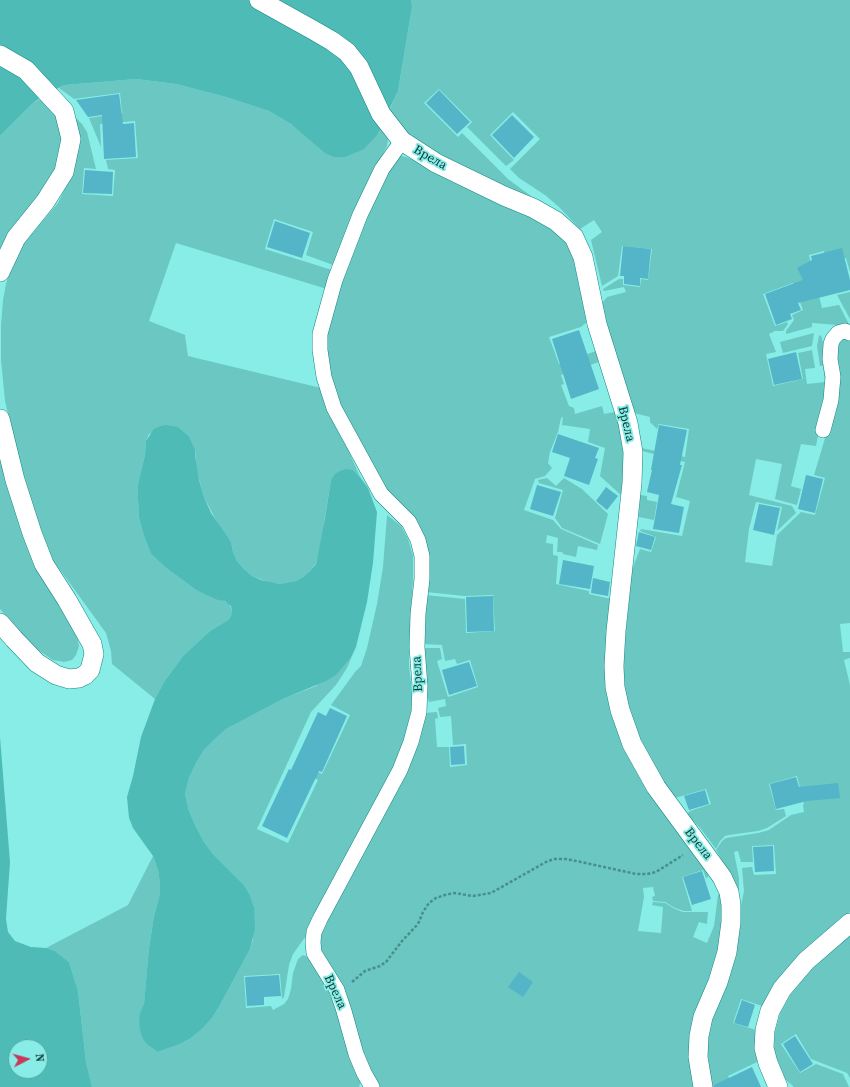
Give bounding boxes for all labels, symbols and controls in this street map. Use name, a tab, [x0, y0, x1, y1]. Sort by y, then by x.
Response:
street label: Врела	[410, 142, 450, 174]
street label: Врела	[614, 405, 638, 443]
street label: Врела	[409, 656, 427, 692]
street label: Врела	[681, 825, 715, 863]
street label: Врела	[320, 972, 350, 1012]
north arrow	[8, 1039, 48, 1079]
text: N	[32, 1053, 47, 1063]

